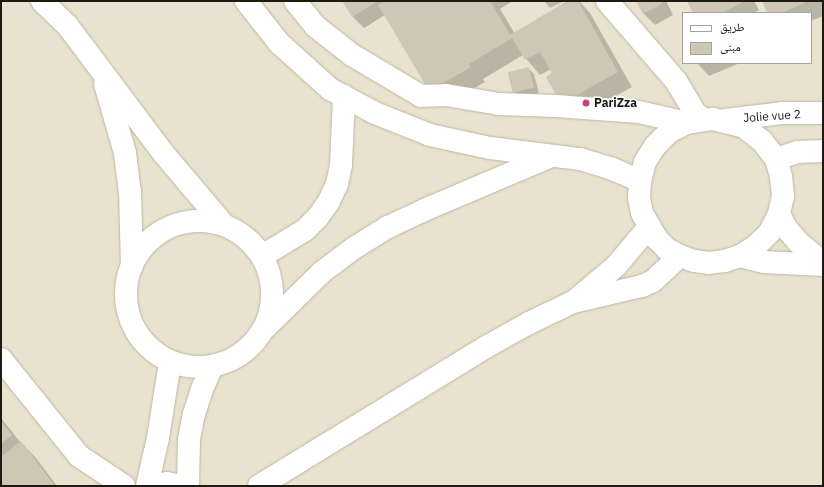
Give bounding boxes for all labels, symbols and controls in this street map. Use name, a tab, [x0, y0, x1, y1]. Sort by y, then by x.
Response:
legend	[682, 12, 812, 64]
text: طريق	[720, 19, 745, 34]
text: مبنى	[720, 39, 741, 54]
place label: PariZza	[594, 96, 637, 110]
marker: PariZza	[581, 98, 591, 108]
street label: Jolie vue 2	[743, 107, 801, 125]

